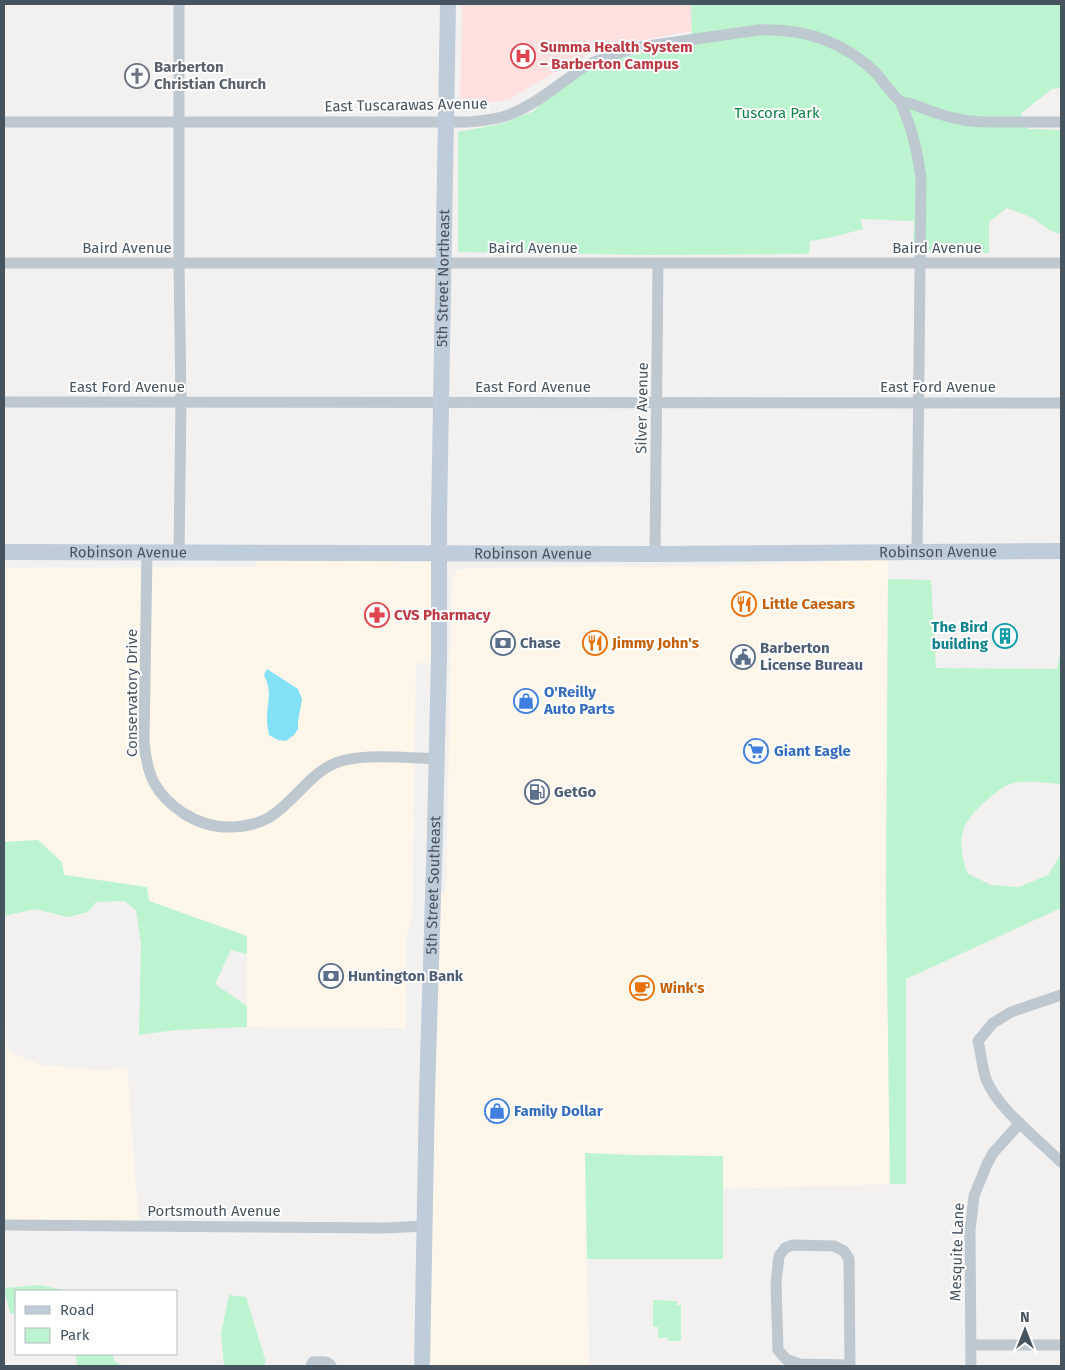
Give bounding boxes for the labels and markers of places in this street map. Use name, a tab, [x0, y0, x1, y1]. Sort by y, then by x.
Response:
place label: Summa Health System – Barberton Campus	[540, 38, 693, 73]
hospital icon: Summa Health System – Barberton Campus	[510, 43, 536, 69]
place label: Barberton Christian Church	[154, 58, 266, 93]
church icon: Barberton Christian Church	[124, 63, 150, 89]
restaurant icon: Little Caesars	[731, 591, 757, 617]
place label: Little Caesars	[762, 595, 855, 613]
pharmacy icon: CVS Pharmacy	[364, 602, 390, 628]
place label: CVS Pharmacy	[394, 606, 491, 624]
place label: The Bird building	[931, 618, 989, 653]
building icon: The Bird building	[992, 623, 1018, 649]
bank icon: Chase	[490, 630, 516, 656]
restaurant icon: Jimmy John's	[582, 630, 608, 656]
place label: Chase	[520, 634, 561, 652]
place label: Jimmy John's	[611, 634, 699, 652]
place label: Barberton License Bureau	[760, 639, 863, 674]
public building icon: Barberton License Bureau	[730, 644, 756, 670]
place label: O'Reilly Auto Parts	[543, 683, 615, 718]
shop icon: O'Reilly Auto Parts	[513, 688, 539, 714]
supermarket icon: Giant Eagle	[743, 738, 769, 764]
place label: Giant Eagle	[774, 742, 851, 760]
fuel station icon: GetGo	[524, 779, 550, 805]
place label: GetGo	[554, 783, 596, 801]
bank icon: Huntington Bank	[318, 963, 344, 989]
place label: Huntington Bank	[348, 967, 464, 985]
cafe icon: Wink's	[629, 975, 655, 1001]
place label: Wink's	[660, 979, 705, 997]
shop icon: Family Dollar	[484, 1098, 510, 1124]
place label: Family Dollar	[514, 1102, 604, 1120]

